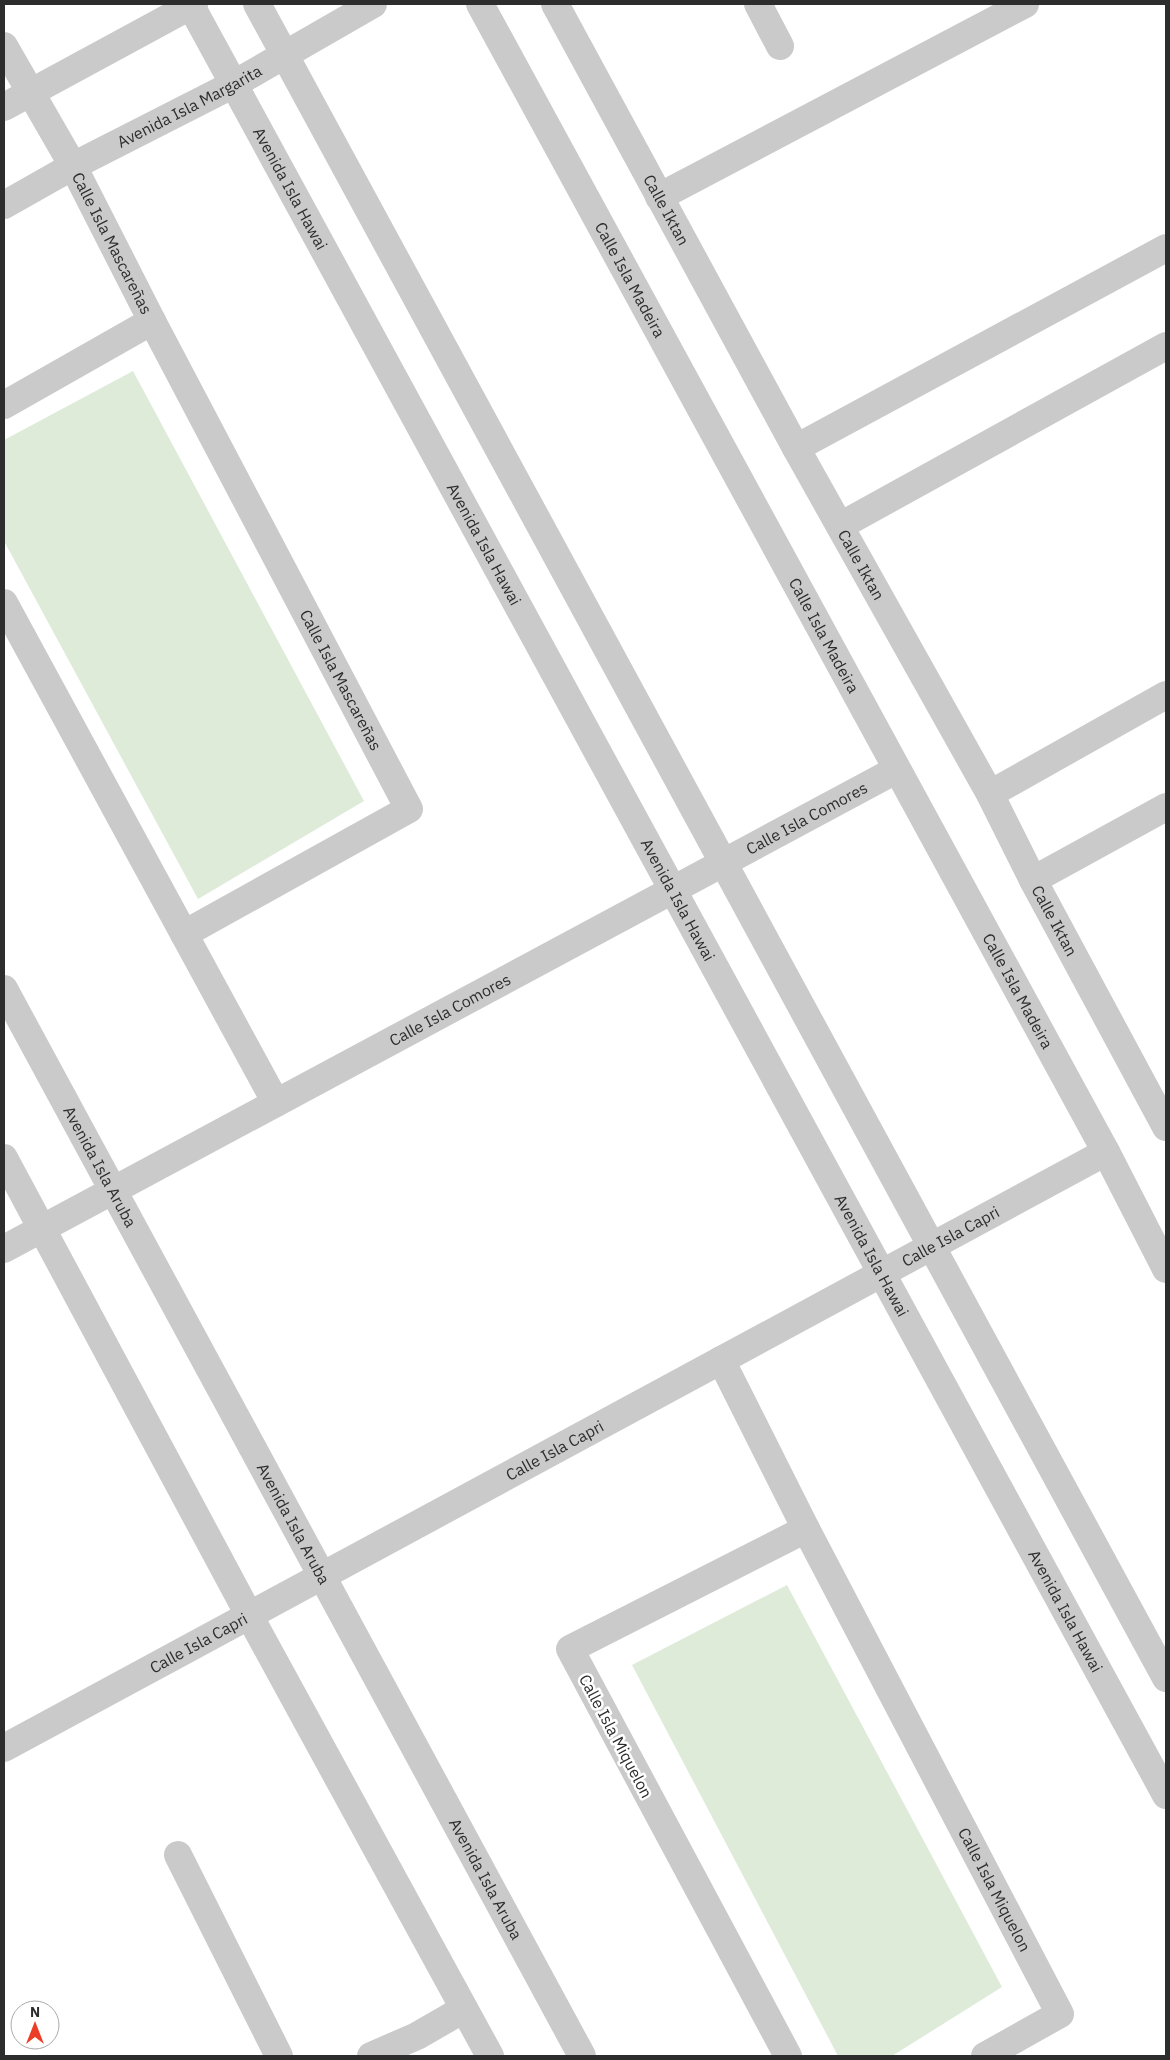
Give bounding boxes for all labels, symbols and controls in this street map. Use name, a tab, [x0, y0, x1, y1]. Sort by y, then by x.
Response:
street label: Avenida Isla Margarita	[114, 60, 266, 152]
street label: Avenida Isla Hawai	[249, 124, 332, 253]
street label: Calle Isla Mascareñas	[68, 169, 157, 317]
street label: Calle Iktan	[639, 171, 694, 249]
street label: Calle Isla Madeira	[591, 218, 670, 341]
street label: Avenida Isla Hawai	[443, 479, 526, 609]
street label: Calle Iktan	[834, 526, 889, 603]
street label: Calle Isla Madeira	[785, 574, 864, 697]
street label: Calle Isla Mascareñas	[296, 606, 386, 754]
street label: Calle Isla Comores	[742, 777, 871, 859]
street label: Avenida Isla Hawai	[637, 835, 720, 964]
street label: Calle Iktan	[1028, 882, 1082, 959]
street label: Calle Isla Madeira	[979, 930, 1058, 1052]
street label: Calle Isla Comores	[386, 969, 514, 1050]
street label: Avenida Isla Aruba	[59, 1102, 141, 1231]
street label: Avenida Isla Hawai	[830, 1190, 913, 1320]
street label: Calle Isla Capri	[898, 1202, 1003, 1271]
street label: Calle Isla Capri	[502, 1416, 607, 1485]
street label: Avenida Isla Aruba	[253, 1459, 335, 1588]
street label: Avenida Isla Hawai	[1024, 1546, 1107, 1676]
street label: Calle Isla Capri	[146, 1608, 251, 1677]
street label: Calle Isla Miquelon	[575, 1671, 657, 1801]
street label: Avenida Isla Aruba	[445, 1815, 527, 1943]
street label: Calle Isla Miquelon	[954, 1824, 1035, 1955]
north arrow	[10, 2000, 60, 2050]
text: N	[30, 2003, 40, 2021]

